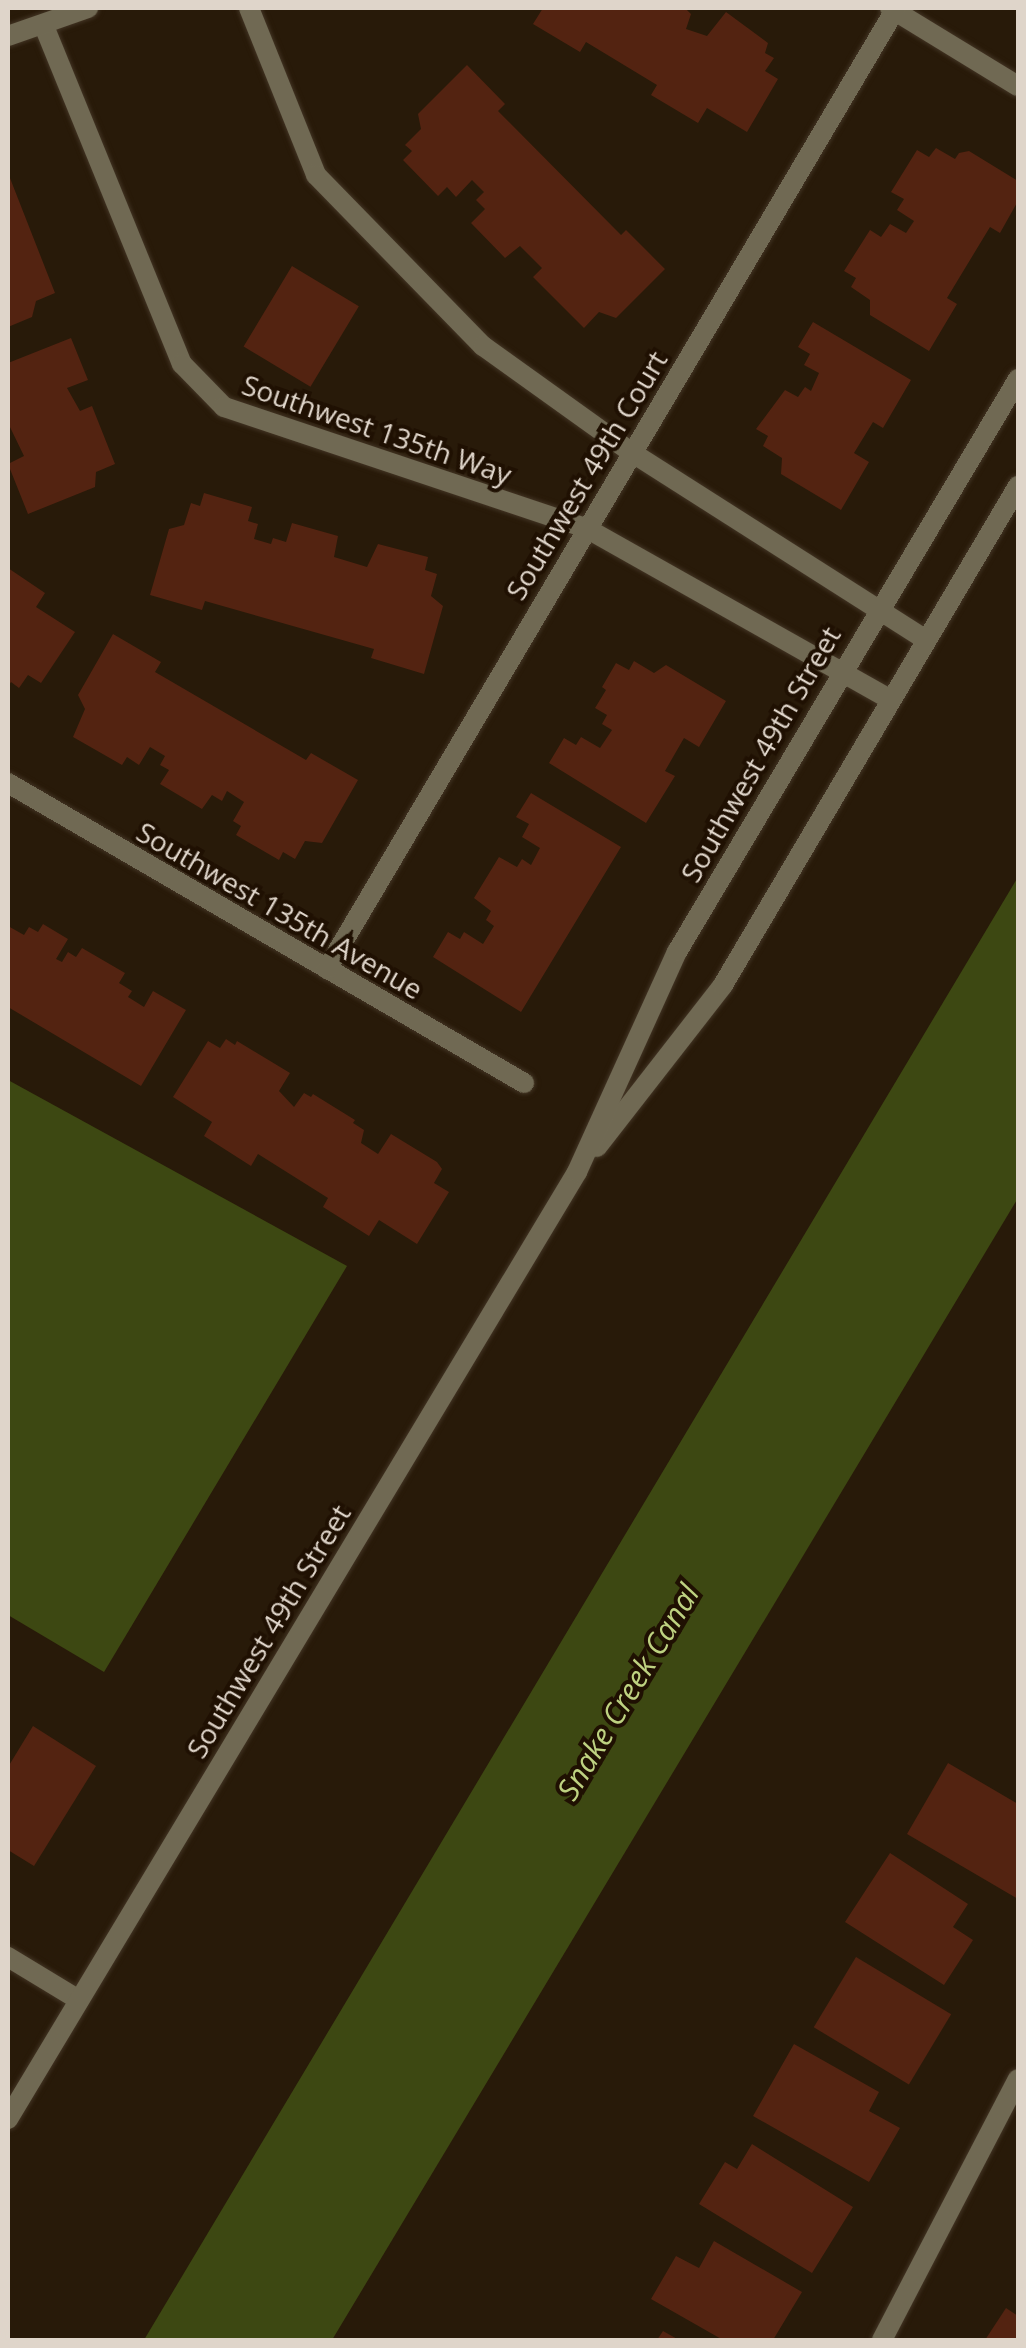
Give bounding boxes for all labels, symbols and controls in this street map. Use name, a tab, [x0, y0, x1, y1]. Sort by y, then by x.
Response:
street label: Southwest 49th Court	[498, 345, 674, 605]
street label: Southwest 135th Way	[238, 367, 516, 491]
street label: Southwest 49th Street	[673, 620, 847, 888]
street label: Southwest 135th Avenue	[131, 814, 429, 1006]
street label: Southwest 49th Street	[179, 1498, 357, 1764]
water label: Snake Creek Canal	[549, 1578, 707, 1806]

